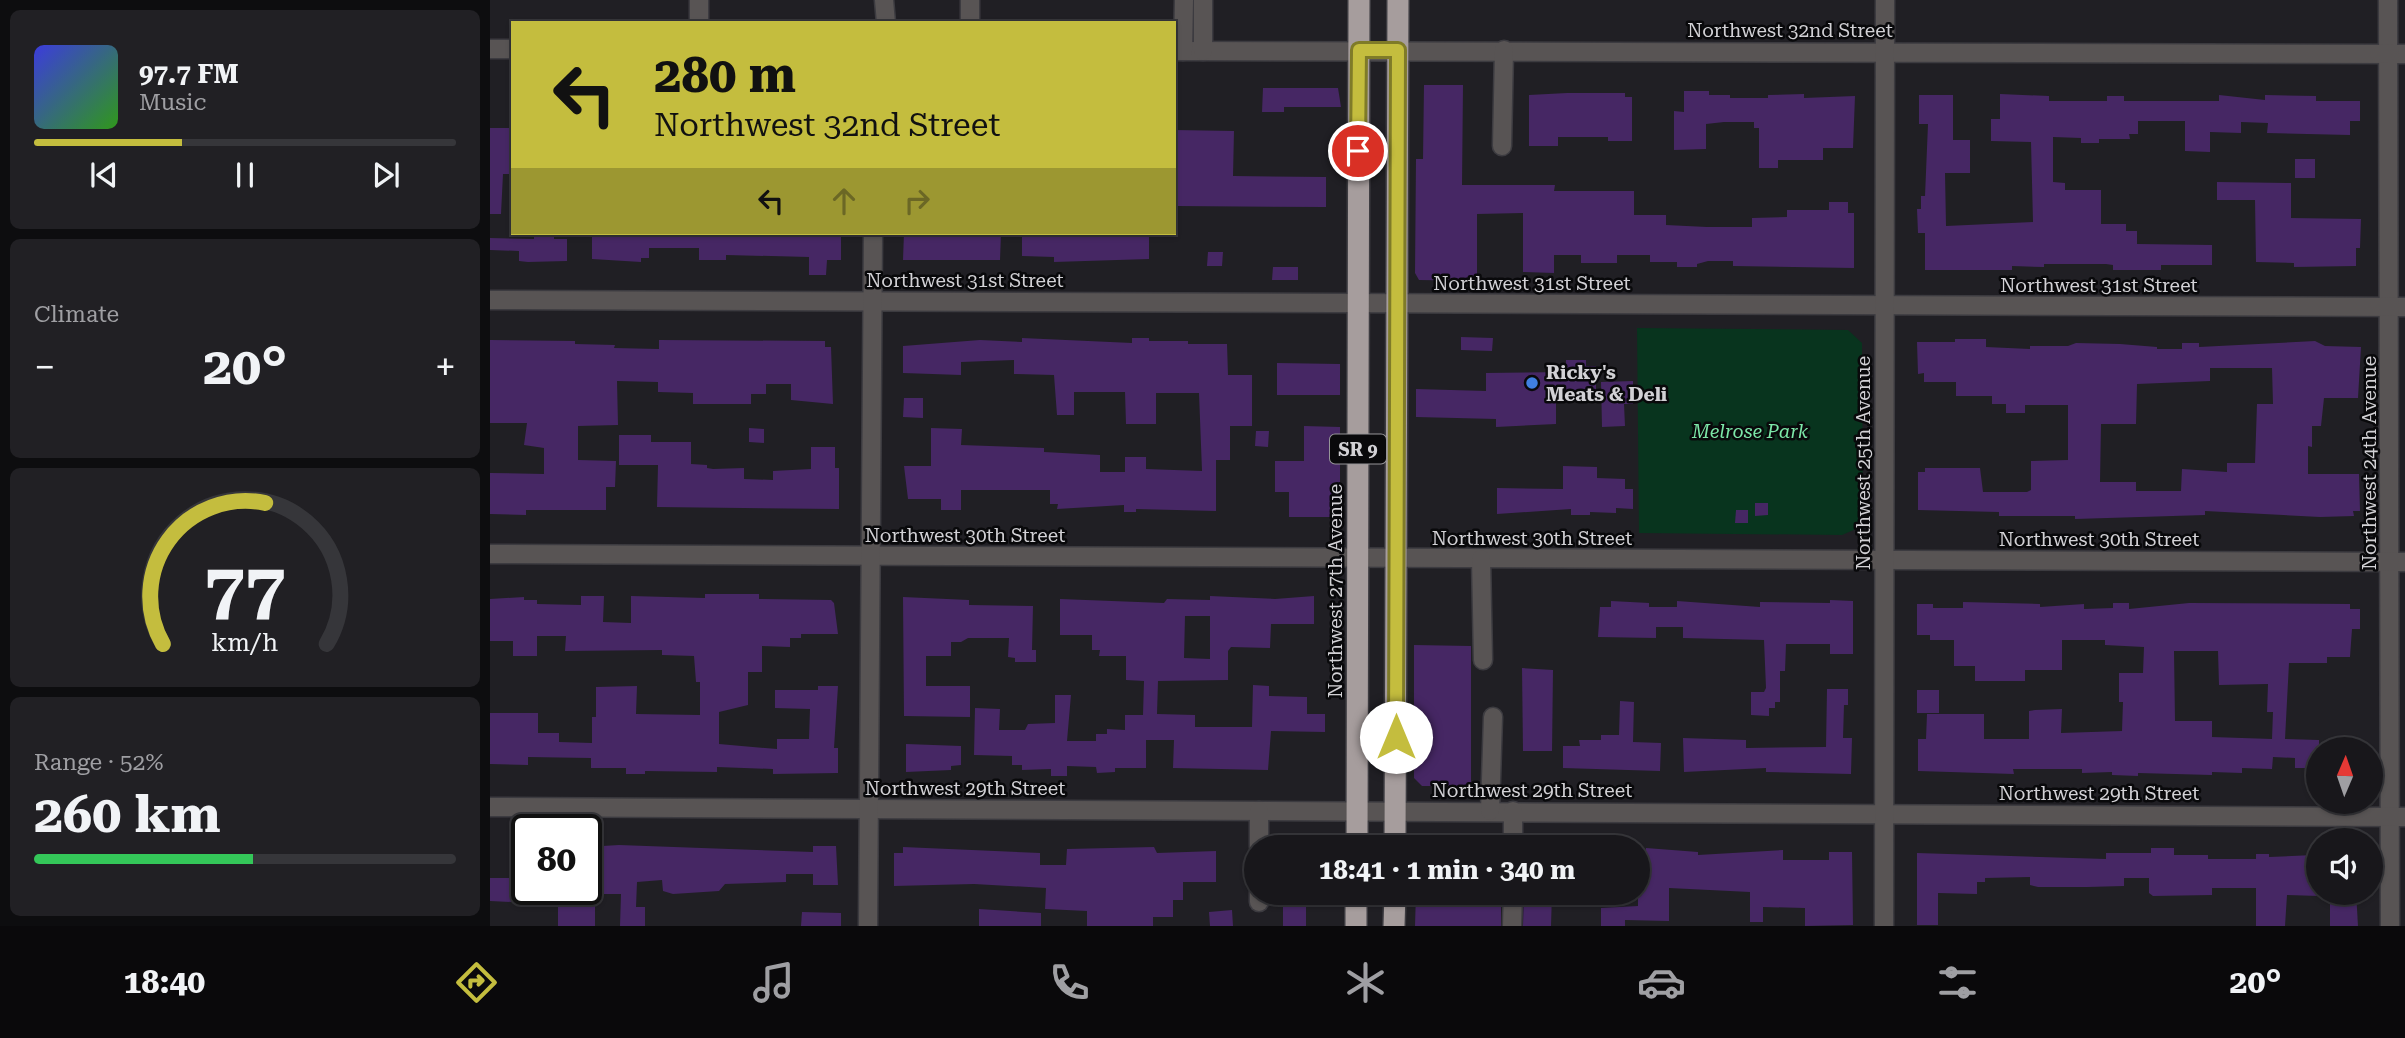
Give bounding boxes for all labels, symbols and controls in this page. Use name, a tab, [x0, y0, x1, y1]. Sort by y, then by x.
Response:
street label: Northwest 32nd Street	[1687, 19, 1893, 42]
text: 280 m	[654, 47, 796, 104]
icon: left	[539, 49, 630, 140]
text: 97.7 FM	[139, 59, 239, 89]
text: Music	[139, 89, 206, 116]
text: Northwest 32nd Street	[654, 106, 1000, 144]
pin	[1328, 121, 1388, 181]
icon: arrive	[1339, 132, 1377, 170]
icon: previous	[85, 156, 123, 194]
icon: pause	[226, 156, 264, 194]
icon: next	[367, 156, 405, 194]
icon: left	[752, 182, 790, 220]
icon: ahead	[825, 182, 863, 220]
icon: right	[898, 182, 936, 220]
street label: Northwest 31st Street	[866, 269, 1064, 292]
street label: Northwest 31st Street	[1433, 272, 1631, 295]
street label: Northwest 31st Street	[2000, 274, 2198, 297]
text: Climate	[34, 301, 119, 328]
text: 20°	[203, 336, 287, 397]
text: −	[34, 345, 55, 389]
text: +	[435, 345, 456, 389]
street label: Northwest 25th Avenue	[1852, 356, 1875, 570]
street label: Northwest 24th Avenue	[2358, 356, 2381, 570]
place label: Ricky's Meats & Deli	[1546, 361, 1667, 406]
marker: Ricky's Meats & Deli	[1524, 375, 1540, 391]
park label: Melrose Park	[1691, 420, 1809, 443]
road number: SR 9	[1330, 434, 1386, 463]
street label: Northwest 27th Avenue	[1324, 484, 1347, 698]
street label: Northwest 30th Street	[865, 524, 1065, 547]
street label: Northwest 30th Street	[1432, 527, 1632, 550]
street label: Northwest 30th Street	[1999, 528, 2199, 551]
text: 77	[204, 547, 286, 632]
text: km/h	[212, 627, 278, 656]
position arrow	[1359, 700, 1433, 774]
north arrow	[2306, 737, 2384, 814]
map controls	[2306, 737, 2383, 905]
text: Range · 52%	[34, 749, 163, 776]
street label: Northwest 29th Street	[865, 777, 1065, 800]
street label: Northwest 29th Street	[1432, 779, 1632, 802]
street label: Northwest 29th Street	[1999, 782, 2199, 805]
text: 260 km	[34, 784, 221, 845]
speed limit sign: 80	[511, 814, 602, 905]
button: sound	[2306, 828, 2383, 905]
text: 18:41 · 1 min · 340 m	[1319, 855, 1575, 885]
icon: directions	[452, 958, 501, 1007]
icon: music	[749, 958, 798, 1007]
icon: phone	[1045, 958, 1094, 1007]
icon: climate	[1341, 958, 1390, 1007]
icon: car	[1637, 958, 1686, 1007]
icon: filters	[1933, 958, 1982, 1007]
text: 18:40	[124, 963, 205, 1001]
text: 20°	[2230, 963, 2281, 1001]

